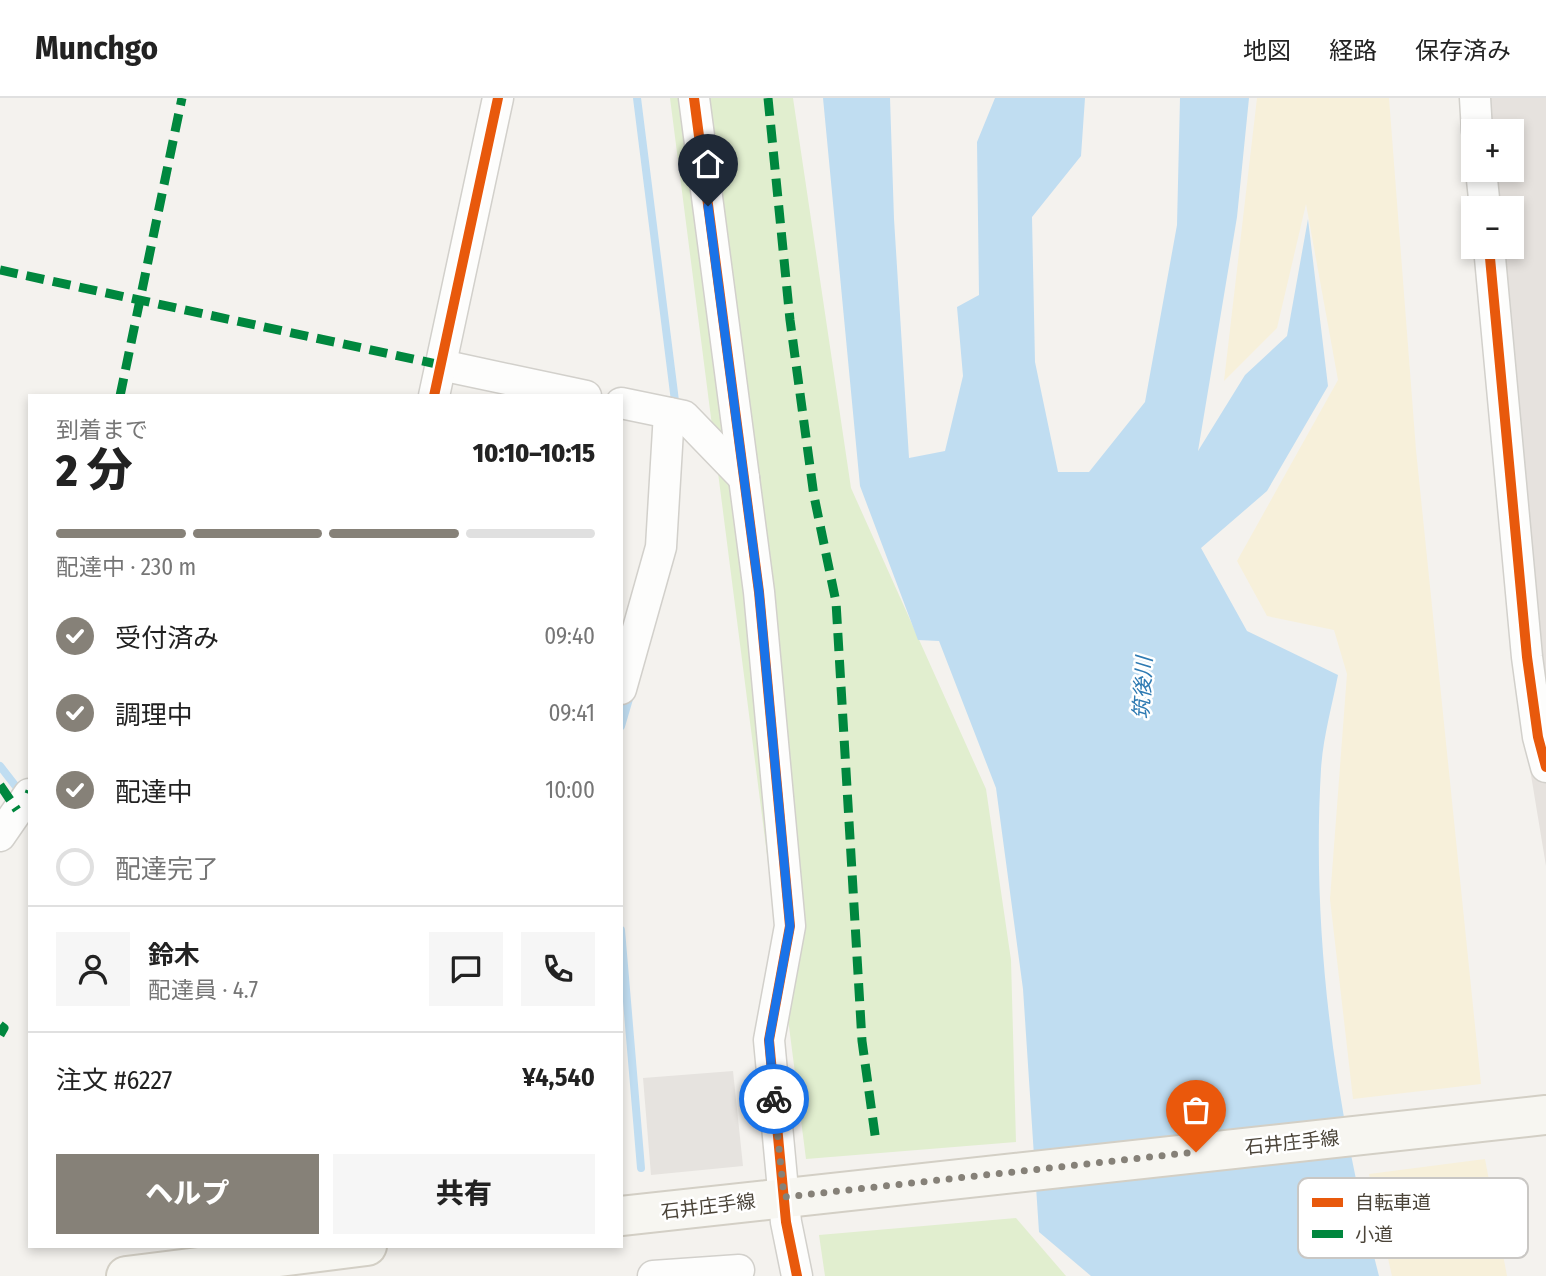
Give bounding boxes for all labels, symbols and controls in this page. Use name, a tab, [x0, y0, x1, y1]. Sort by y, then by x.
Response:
text: Munchgo	[35, 28, 158, 68]
text: 地図	[1243, 37, 1291, 65]
text: 経路	[1329, 37, 1377, 65]
text: 保存済み	[1415, 37, 1511, 65]
map controls	[1461, 119, 1524, 259]
button: +	[1461, 119, 1524, 182]
pin	[678, 134, 738, 206]
icon: home	[689, 145, 727, 183]
button: −	[1461, 196, 1524, 259]
text: 到着まで	[56, 416, 148, 444]
text: 10:10–10:15	[473, 438, 595, 469]
text: 2 分	[56, 443, 133, 498]
text: 配達中 · 230 m	[56, 553, 196, 581]
icon: check	[56, 617, 94, 655]
text: 09:40	[544, 622, 595, 650]
text: 受付済み	[115, 623, 219, 654]
water label: 筑後川	[1128, 654, 1158, 720]
icon: check	[56, 694, 94, 732]
text: 09:41	[548, 699, 595, 727]
text: 調理中	[115, 700, 193, 731]
icon: check	[56, 771, 94, 809]
text: 10:00	[545, 776, 595, 804]
text: 配達中	[115, 777, 193, 808]
text: 配達完了	[115, 854, 219, 885]
button: person	[56, 932, 130, 1006]
button: chat	[429, 932, 503, 1006]
button: phone	[521, 932, 595, 1006]
text: 鈴木	[148, 940, 200, 971]
text: 配達員 · 4.7	[148, 976, 258, 1004]
text: ¥4,540	[522, 1062, 595, 1093]
courier	[739, 1064, 809, 1134]
text: 注文 #6227	[56, 1065, 172, 1096]
icon: bike	[755, 1080, 793, 1118]
pin	[1166, 1080, 1226, 1152]
icon: bag	[1177, 1091, 1215, 1129]
street label: 石井庄手線	[1244, 1126, 1341, 1159]
button: ヘルプ	[56, 1154, 319, 1234]
button: 共有	[333, 1154, 595, 1234]
legend	[1298, 1178, 1528, 1258]
street label: 石井庄手線	[660, 1189, 757, 1224]
text: 自転車道	[1355, 1191, 1431, 1214]
text: 小道	[1355, 1223, 1393, 1246]

